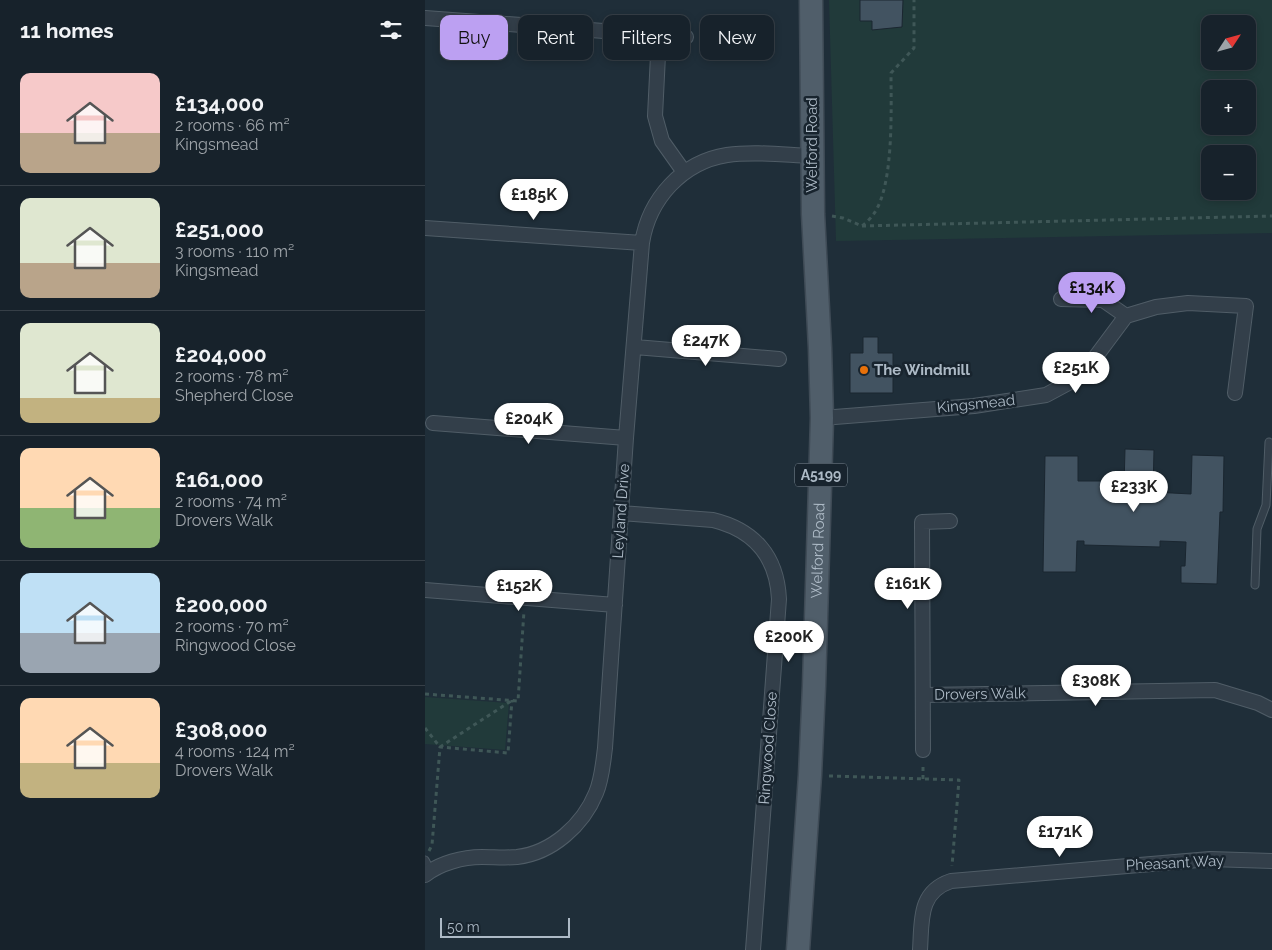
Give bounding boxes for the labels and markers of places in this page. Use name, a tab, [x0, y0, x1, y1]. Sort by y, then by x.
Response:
pin: £185K	[499, 178, 569, 221]
pin: £134K	[1057, 272, 1127, 314]
pin: £247K	[671, 324, 741, 367]
pin: £251K	[1041, 352, 1111, 394]
place label: The Windmill	[874, 361, 970, 379]
marker: The Windmill	[858, 364, 870, 376]
pin: £204K	[494, 402, 564, 445]
pin: £233K	[1099, 470, 1169, 513]
pin: £161K	[873, 568, 943, 610]
pin: £152K	[484, 570, 554, 612]
pin: £200K	[754, 620, 824, 663]
pin: £308K	[1061, 664, 1131, 707]
pin: £171K	[1025, 816, 1095, 858]

